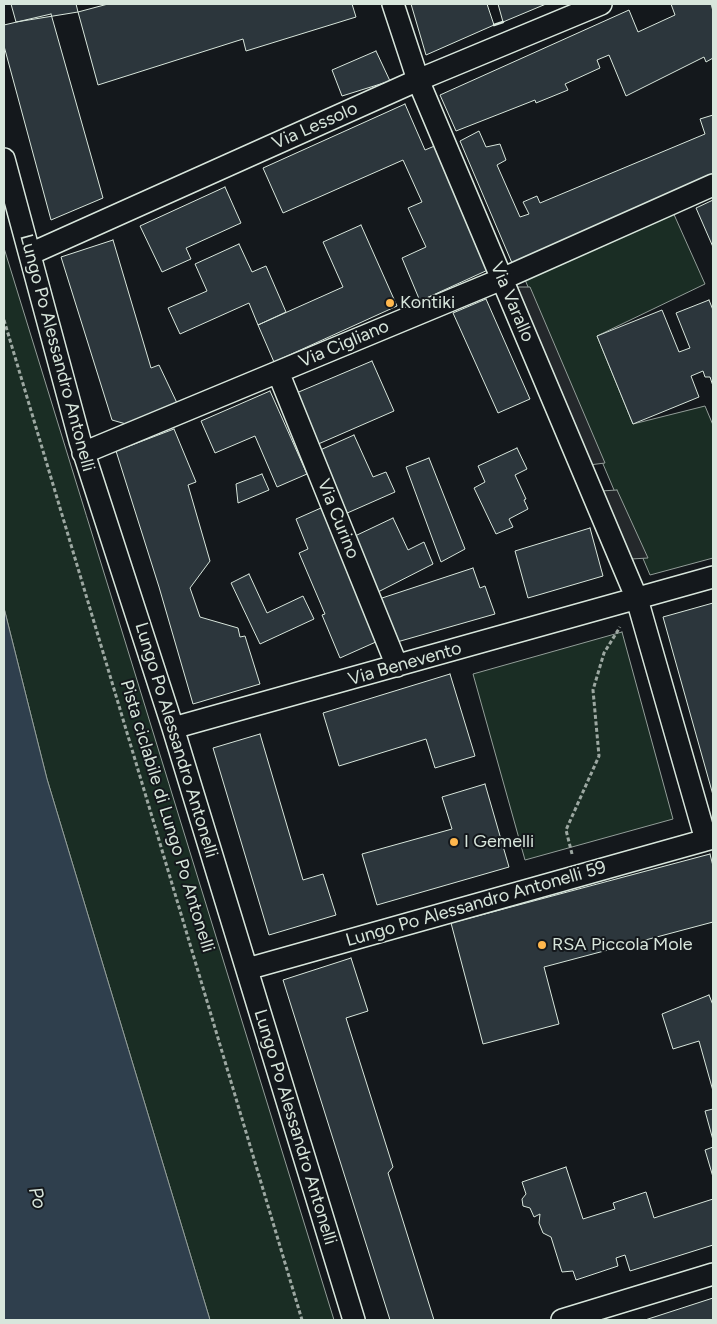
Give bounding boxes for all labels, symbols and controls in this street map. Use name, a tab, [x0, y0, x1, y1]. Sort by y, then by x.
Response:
street label: Via Lessolo	[269, 98, 361, 154]
street label: Lungo Po Alessandro Antonelli	[15, 232, 99, 474]
street label: Via Varallo	[485, 259, 539, 345]
place label: Kontiki	[400, 292, 455, 314]
marker: Kontiki	[384, 297, 396, 309]
street label: Via Cigliano	[296, 315, 392, 373]
street label: Via Curino	[312, 476, 364, 562]
street label: Lungo Po Alessandro Antonelli	[130, 620, 222, 860]
street label: Via Benevento	[346, 637, 464, 691]
street label: Pista ciclabile di Lungo Po Antonelli	[115, 677, 219, 955]
place label: I Gemelli	[464, 831, 534, 853]
marker: I Gemelli	[448, 836, 460, 848]
street label: Lungo Po Alessandro Antonelli 59	[343, 856, 609, 952]
place label: RSA Piccola Mole	[552, 934, 693, 956]
marker: RSA Piccola Mole	[536, 939, 548, 951]
street label: Lungo Po Alessandro Antonelli	[249, 1007, 341, 1247]
water label: Po	[23, 1184, 51, 1212]

